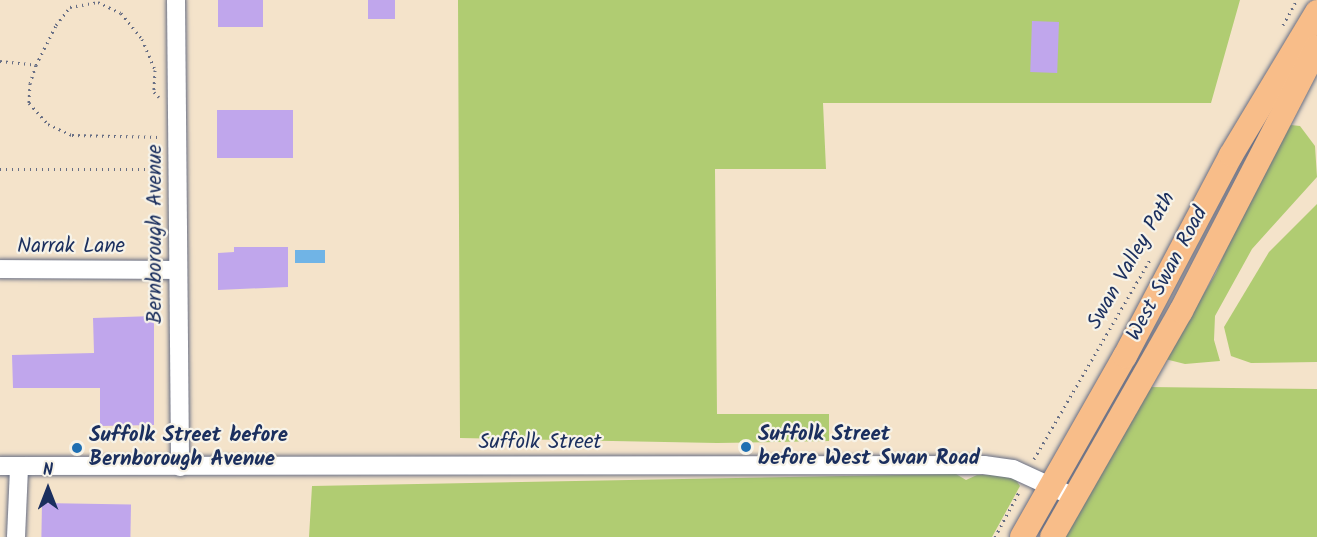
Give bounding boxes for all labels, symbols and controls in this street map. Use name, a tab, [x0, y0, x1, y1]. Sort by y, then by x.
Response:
street label: Bernborough Avenue	[143, 144, 169, 324]
street label: Swan Valley Path	[1082, 188, 1182, 334]
street label: West Swan Road	[1122, 203, 1214, 345]
street label: Narrak Lane	[17, 234, 125, 260]
place label: Suffolk Street before West Swan Road	[758, 422, 980, 472]
place label: Suffolk Street before Bernborough Avenue	[89, 423, 288, 473]
street label: Suffolk Street	[478, 430, 602, 456]
marker: Suffolk Street before West Swan Road	[739, 440, 753, 454]
marker: Suffolk Street before Bernborough Avenue	[70, 441, 84, 455]
text: N	[43, 458, 53, 483]
north arrow	[18, 459, 78, 519]

